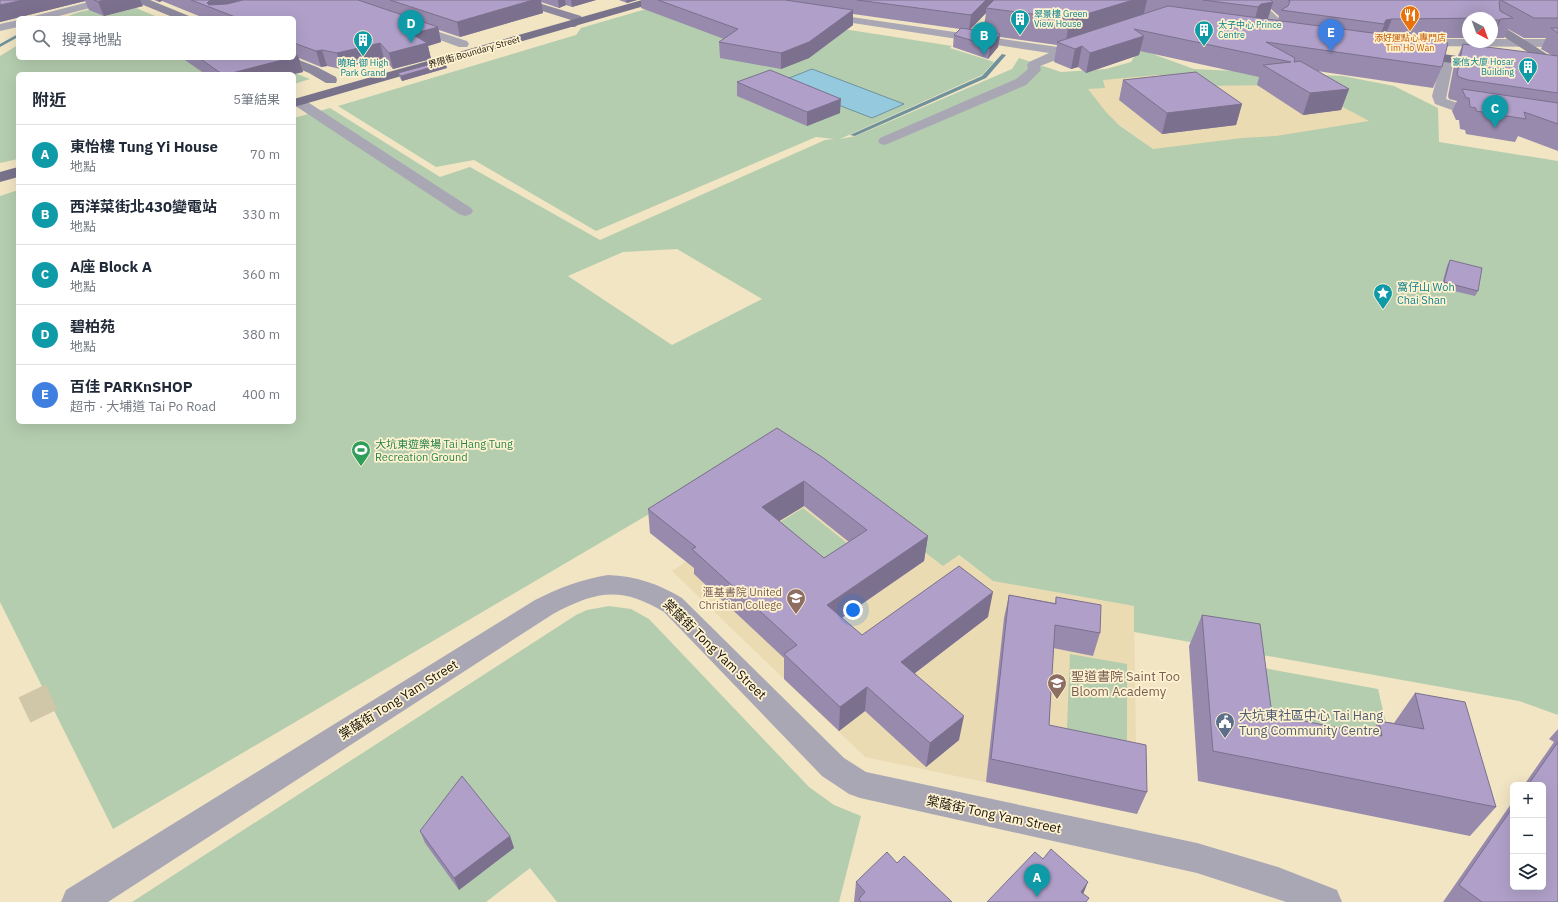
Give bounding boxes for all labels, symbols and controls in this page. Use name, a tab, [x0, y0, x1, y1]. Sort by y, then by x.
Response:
restaurant icon: 添好運點心專門店 Tim Ho Wan	[1399, 4, 1421, 32]
building icon: 翠景樓 Green View House	[1009, 8, 1031, 36]
place label: 翠景樓 Green View House	[1034, 8, 1088, 29]
pin: D	[398, 10, 424, 43]
north arrow	[1462, 12, 1498, 48]
search box	[16, 16, 296, 60]
building icon: 太子中心 Prince Centre	[1193, 19, 1215, 47]
place label: 太子中心 Prince Centre	[1218, 19, 1282, 40]
pin: E	[1318, 19, 1344, 52]
pin: B	[971, 22, 997, 55]
icon: search	[30, 27, 52, 49]
building icon: 曉珀·御 High Park Grand	[352, 29, 374, 57]
text: 搜尋地點	[62, 30, 122, 49]
place label: 添好運點心專門店 Tim Ho Wan	[1374, 32, 1446, 53]
street label: 界限街 Boundary Street	[427, 33, 521, 70]
place label: 豪信大廈 Hosar Building	[1452, 56, 1515, 77]
building icon: 豪信大廈 Hosar Building	[1517, 56, 1539, 84]
place label: 曉珀·御 High Park Grand	[338, 57, 388, 78]
text: 附近	[32, 89, 66, 111]
text: 5筆結果	[233, 91, 280, 108]
pin: C	[1482, 95, 1508, 128]
text: 東怡樓 Tung Yi House	[70, 137, 218, 156]
text: A	[41, 146, 49, 163]
text: 70 m	[250, 146, 280, 163]
text: 地點	[70, 158, 96, 175]
text: 西洋菜街北430變電站	[70, 197, 217, 216]
text: B	[41, 206, 49, 223]
text: 330 m	[242, 206, 280, 223]
text: 地點	[70, 218, 96, 235]
text: A座 Block A	[70, 257, 152, 276]
text: C	[41, 266, 49, 283]
text: 360 m	[242, 266, 280, 283]
text: 地點	[70, 278, 96, 295]
place label: 窩仔山 Woh Chai Shan	[1397, 280, 1455, 307]
place icon: 窩仔山 Woh Chai Shan	[1372, 282, 1394, 310]
text: 碧柏苑	[70, 317, 115, 336]
text: D	[40, 326, 50, 343]
text: 380 m	[242, 326, 280, 343]
text: 地點	[70, 338, 96, 355]
text: 百佳 PARKnSHOP	[70, 377, 193, 396]
text: E	[41, 386, 49, 403]
text: 400 m	[242, 386, 280, 403]
text: 超市 · 大埔道 Tai Po Road	[70, 398, 216, 415]
place label: 大坑東遊樂場 Tai Hang Tung Recreation Ground	[375, 437, 513, 464]
sports icon: 大坑東遊樂場 Tai Hang Tung Recreation Ground	[350, 439, 372, 467]
place label: 滙基書院 United Christian College	[699, 585, 782, 612]
school or university icon: 滙基書院 United Christian College	[785, 587, 807, 615]
street label: 棠蔭街 Tong Yam Street	[659, 596, 770, 703]
your location	[843, 600, 863, 620]
street label: 棠蔭街 Tong Yam Street	[336, 656, 461, 743]
place label: 聖道書院 Saint Too Bloom Academy	[1071, 668, 1180, 700]
school or university icon: 聖道書院 Saint Too Bloom Academy	[1046, 672, 1068, 700]
place label: 大坑東社區中心 Tai Hang Tung Community Centre	[1239, 707, 1383, 739]
public building icon: 大坑東社區中心 Tai Hang Tung Community Centre	[1214, 711, 1236, 739]
map controls	[1510, 782, 1546, 890]
button: +	[1510, 782, 1546, 818]
street label: 棠蔭街 Tong Yam Street	[925, 792, 1063, 837]
button: −	[1510, 818, 1546, 854]
button: layers	[1510, 854, 1546, 890]
pin: A	[1024, 864, 1050, 897]

